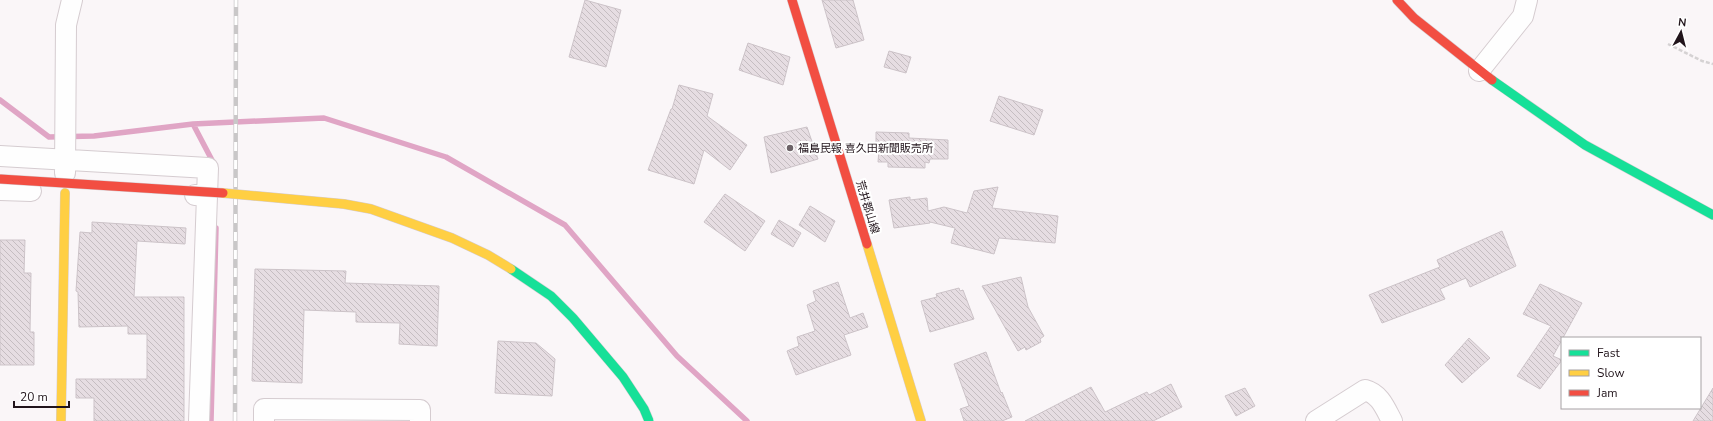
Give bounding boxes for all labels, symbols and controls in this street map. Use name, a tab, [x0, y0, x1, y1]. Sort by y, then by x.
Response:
north arrow	[1661, 12, 1701, 52]
text: N	[1677, 15, 1687, 31]
place label: 福島民報 喜久田新聞販売所	[798, 141, 934, 156]
marker: 福島民報 喜久田新聞販売所	[785, 143, 795, 153]
street label: 荒井郡山線	[852, 179, 883, 236]
legend	[1561, 337, 1701, 409]
text: Fast	[1597, 345, 1620, 361]
text: Slow	[1597, 365, 1625, 381]
scale bar	[14, 383, 69, 409]
text: Jam	[1596, 385, 1618, 401]
text: 20 m	[20, 389, 48, 405]

